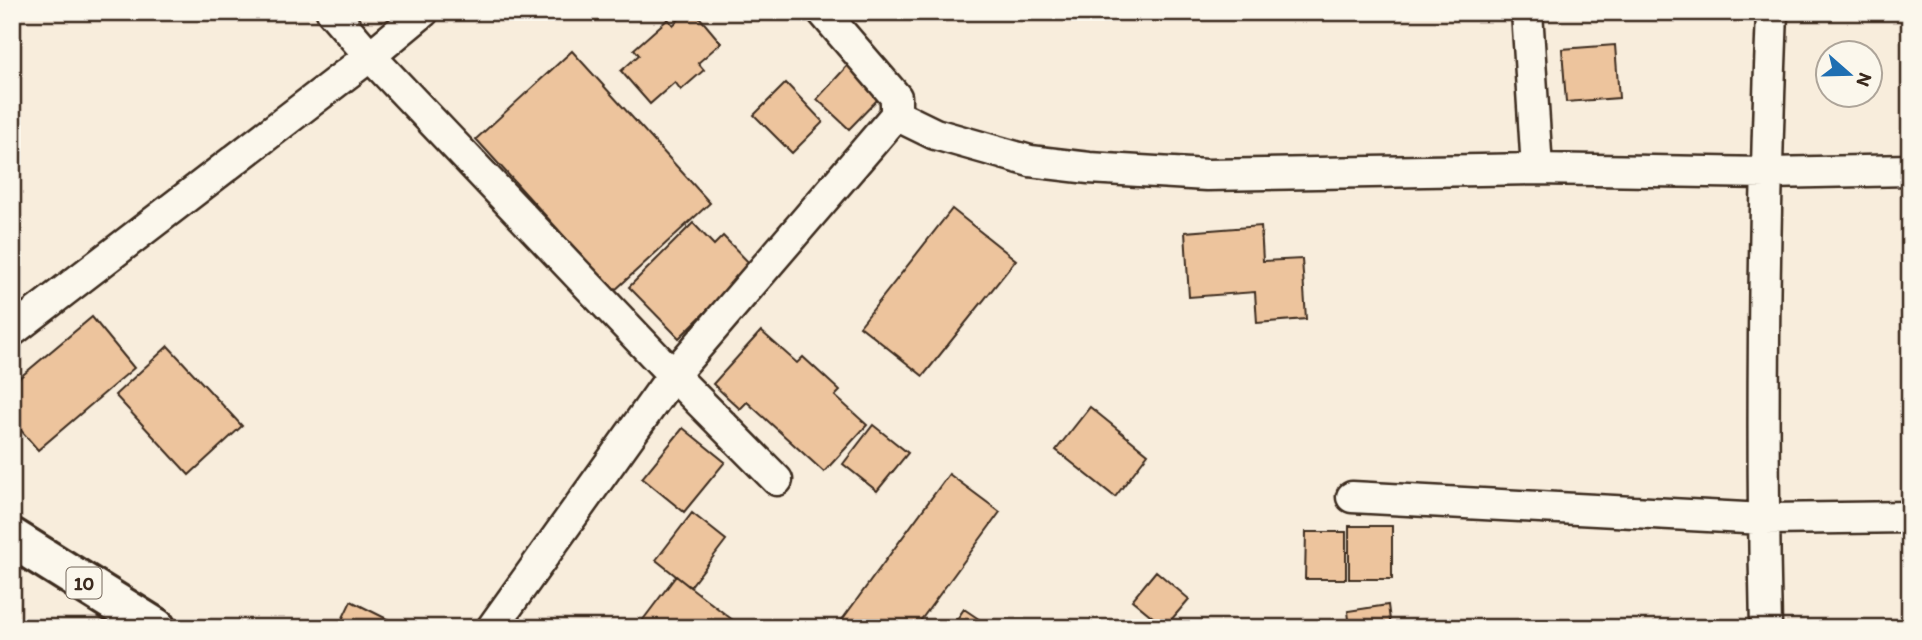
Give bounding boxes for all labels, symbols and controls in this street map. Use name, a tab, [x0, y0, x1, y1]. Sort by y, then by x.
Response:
north arrow	[1814, 38, 1884, 108]
text: N	[1852, 70, 1878, 90]
road number: 10	[66, 568, 102, 598]

